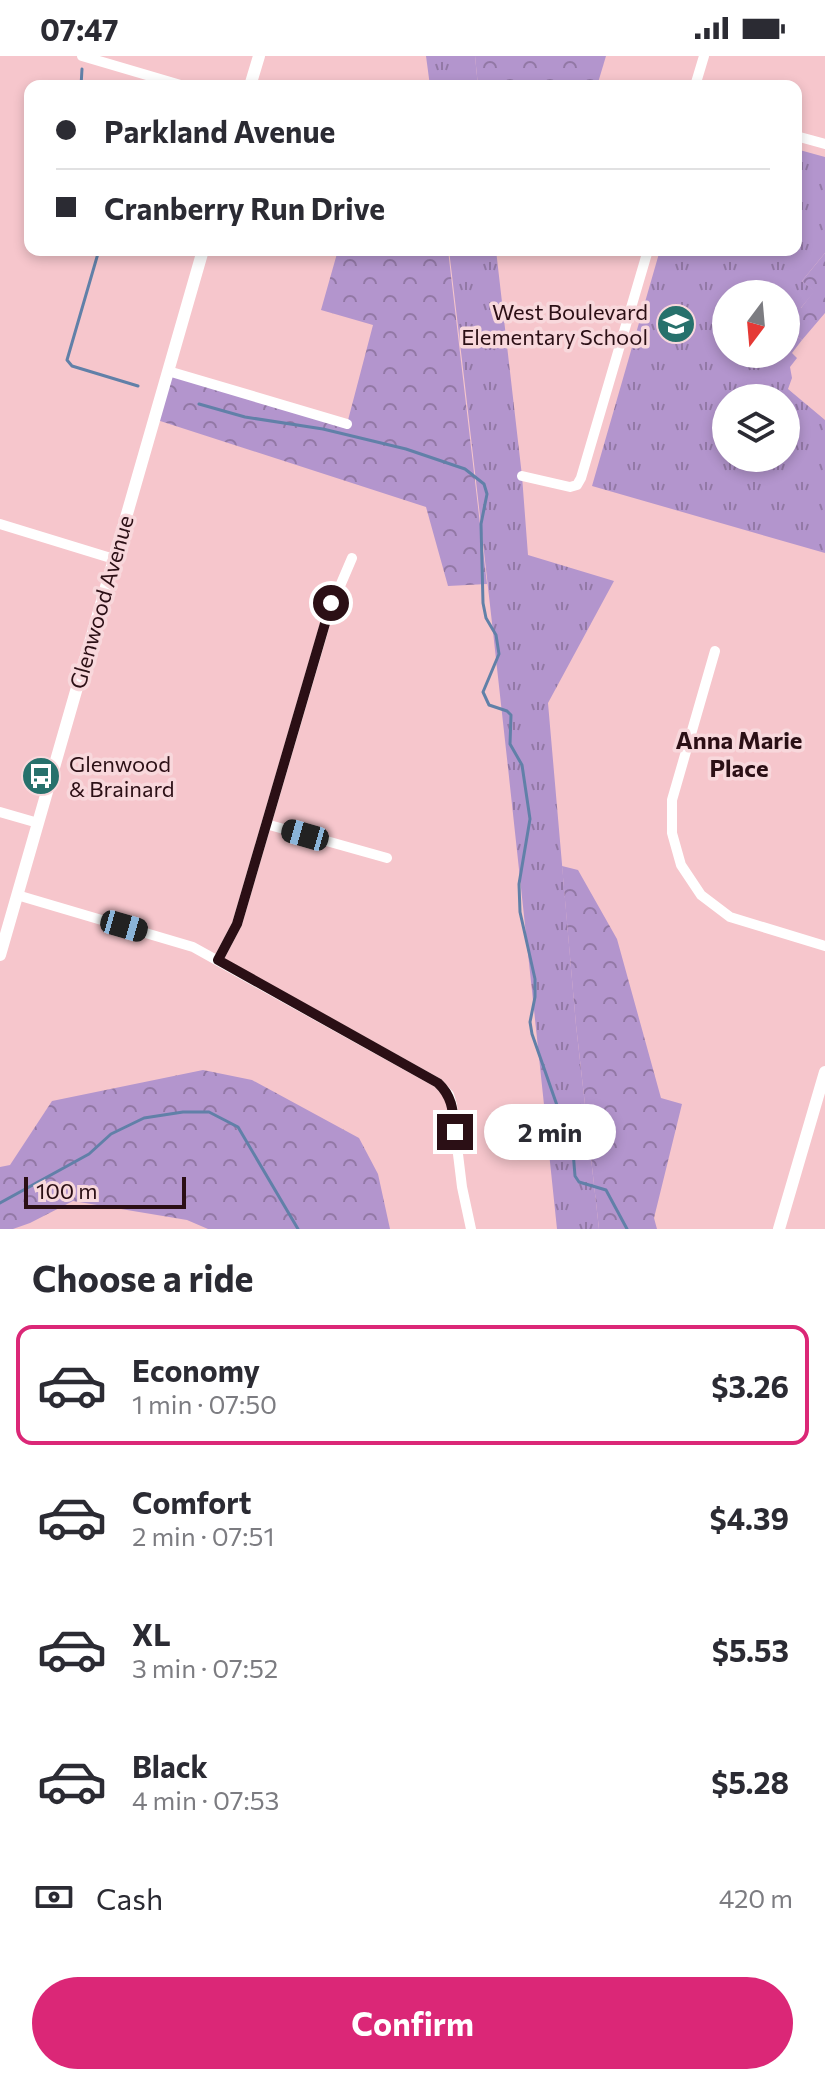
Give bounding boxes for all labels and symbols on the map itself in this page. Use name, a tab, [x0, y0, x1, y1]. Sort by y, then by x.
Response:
north arrow	[712, 280, 800, 368]
place label: West Boulevard Elementary School	[461, 298, 648, 350]
school or university icon: West Boulevard Elementary School	[655, 303, 697, 345]
street label: Glenwood Avenue	[63, 512, 139, 692]
route start	[313, 585, 349, 621]
district label: Anna Marie Place	[676, 725, 803, 782]
place label: Glenwood & Brainard	[69, 750, 175, 802]
bus stop icon: Glenwood & Brainard	[20, 755, 62, 797]
car	[279, 817, 331, 853]
car	[98, 908, 150, 944]
callout: 2 min	[483, 1104, 615, 1160]
route end	[437, 1114, 473, 1150]
scale bar	[24, 1173, 186, 1209]

